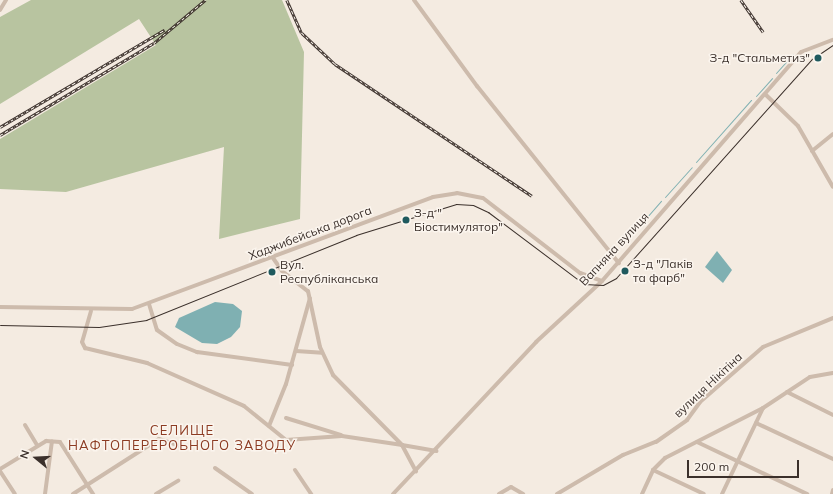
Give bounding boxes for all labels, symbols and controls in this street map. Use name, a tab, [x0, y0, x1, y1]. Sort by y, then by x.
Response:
place label: З-д "Стальметиз"	[709, 51, 810, 65]
marker: З-д "Стальметиз"	[813, 53, 823, 63]
street label: Хаджибейська дорога	[246, 203, 374, 263]
place label: З-д " Біостимулятор"	[414, 206, 503, 234]
street label: Вапняна вулиця	[576, 209, 652, 289]
marker: З-д " Біостимулятор"	[401, 215, 411, 225]
place label: З-д "Лаків та фарб"	[633, 257, 693, 285]
place label: Вул. Республіканська	[280, 258, 378, 286]
marker: З-д "Лаків та фарб"	[620, 266, 630, 276]
marker: Вул. Республіканська	[267, 267, 277, 277]
street label: вулиця Нікітіна	[671, 350, 745, 420]
district label: СЕЛИЩЕ НАФТОПЕРЕРОБНОГО ЗАВОДУ	[68, 423, 296, 454]
north arrow	[16, 438, 56, 478]
text: N	[17, 448, 33, 460]
scale bar	[689, 452, 801, 478]
text: 200 m	[694, 459, 729, 474]

